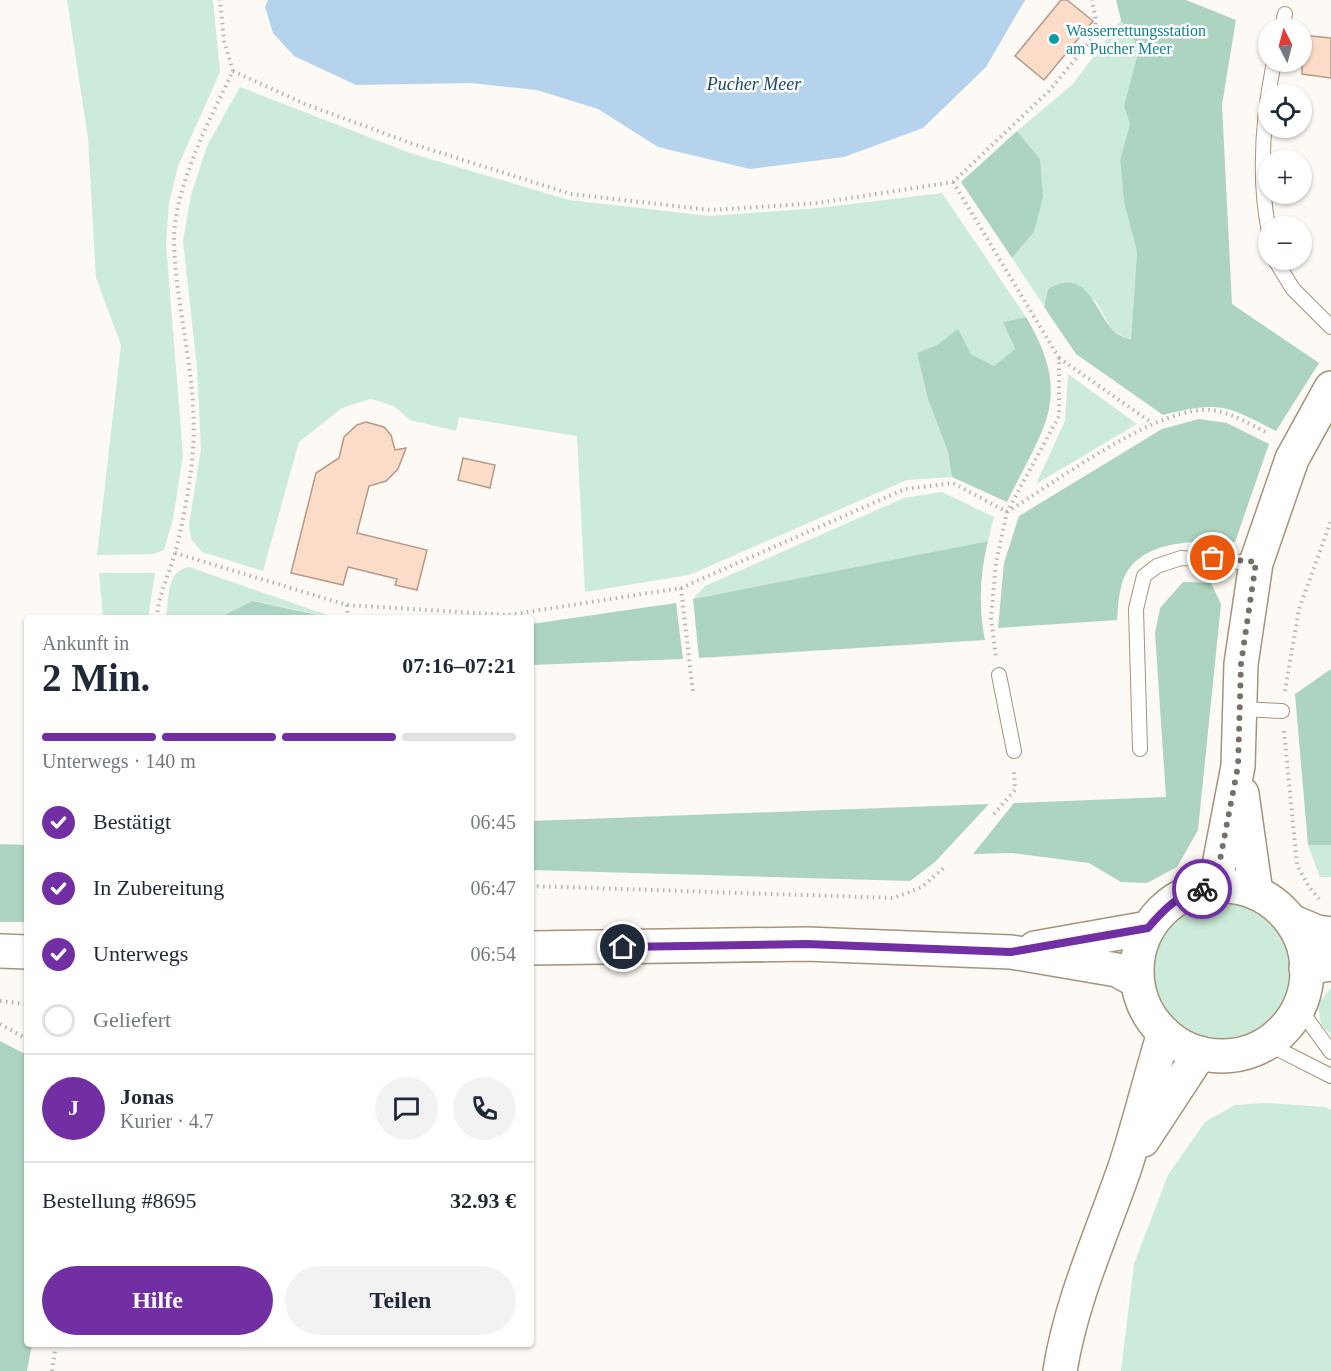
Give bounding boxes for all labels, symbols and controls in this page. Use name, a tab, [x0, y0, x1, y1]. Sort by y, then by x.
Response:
north arrow	[1258, 18, 1312, 72]
map controls	[1258, 18, 1312, 270]
place label: Wasserrettungsstation am Pucher Meer	[1066, 22, 1206, 57]
marker: Wasserrettungsstation am Pucher Meer	[1047, 32, 1061, 46]
water label: Pucher Meer	[706, 74, 802, 94]
button: locate	[1258, 84, 1312, 138]
button: +	[1258, 150, 1312, 204]
button: −	[1258, 216, 1312, 270]
pin	[1187, 532, 1238, 583]
icon: bag	[1196, 541, 1229, 574]
text: Ankunft in	[42, 632, 129, 654]
text: 07:16–07:21	[402, 653, 516, 678]
text: 2 Min.	[42, 656, 150, 699]
text: Unterwegs · 140 m	[42, 750, 196, 772]
icon: check	[42, 806, 75, 839]
text: Bestätigt	[93, 809, 171, 834]
text: 06:45	[470, 811, 516, 833]
courier	[1172, 859, 1232, 919]
icon: check	[42, 872, 75, 905]
icon: bike	[1186, 873, 1219, 906]
text: In Zubereitung	[93, 875, 224, 900]
text: 06:47	[470, 877, 516, 899]
pin	[597, 921, 648, 972]
icon: home	[606, 930, 639, 963]
icon: check	[42, 938, 75, 971]
text: Unterwegs	[93, 941, 188, 966]
text: 06:54	[470, 943, 516, 965]
text: Geliefert	[93, 1007, 171, 1032]
button: chat	[375, 1077, 438, 1140]
button: phone	[453, 1077, 516, 1140]
text: Jonas	[120, 1084, 174, 1109]
text: J	[68, 1095, 79, 1120]
text: Kurier · 4.7	[120, 1110, 214, 1132]
text: Bestellung #8695	[42, 1188, 197, 1213]
text: 32.93 €	[450, 1188, 516, 1213]
button: Hilfe	[42, 1266, 273, 1335]
button: Teilen	[285, 1266, 516, 1335]

